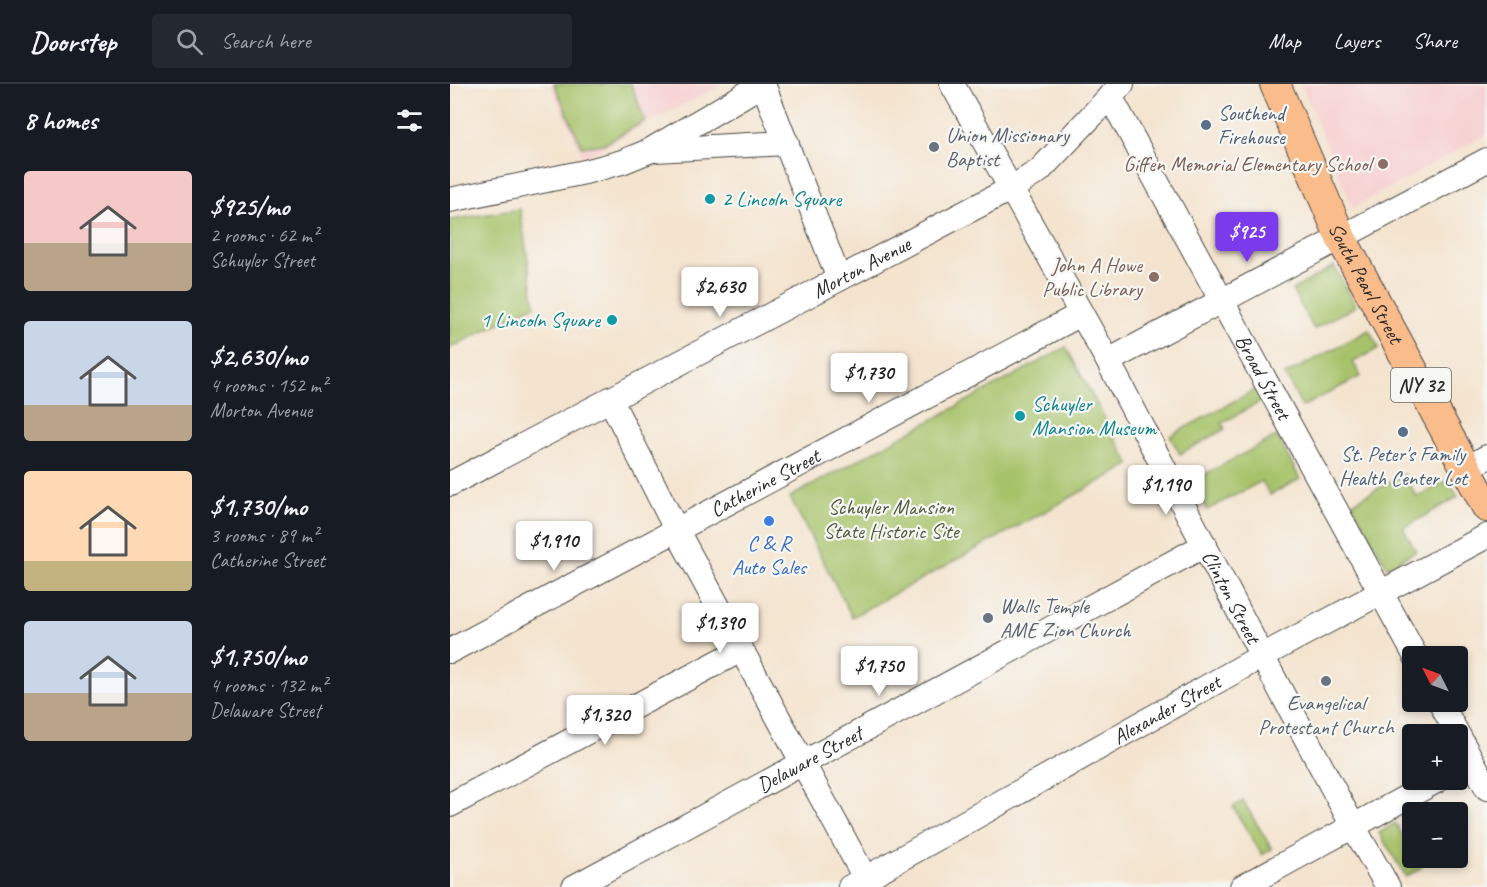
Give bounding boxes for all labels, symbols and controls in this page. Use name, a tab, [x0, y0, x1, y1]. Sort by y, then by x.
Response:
search box	[152, 14, 572, 68]
text: Doorstep	[30, 24, 116, 59]
icon: search	[173, 25, 206, 58]
text: Search here	[221, 27, 311, 55]
text: Map	[1268, 28, 1301, 54]
text: Layers	[1334, 28, 1380, 54]
text: Share	[1413, 28, 1457, 54]
place label: Southend Firehouse	[1218, 100, 1288, 150]
text: 8 homes	[24, 104, 97, 137]
icon: filters	[393, 104, 426, 137]
marker: Southend Firehouse	[1199, 118, 1213, 132]
place label: Union Missionary Baptist	[946, 122, 1071, 172]
marker: Union Missionary Baptist	[927, 140, 941, 154]
place label: Giffen Memorial Elementary School	[1123, 151, 1374, 177]
marker: Giffen Memorial Elementary School	[1376, 157, 1390, 171]
place label: 2 Lincoln Square	[722, 186, 843, 212]
text: $925/mo	[210, 190, 289, 223]
marker: 2 Lincoln Square	[703, 192, 717, 206]
icon: home	[72, 195, 144, 267]
pin: $925	[1211, 212, 1283, 263]
text: $925	[1229, 219, 1265, 244]
street label: South Pearl Street	[1323, 219, 1410, 350]
text: 2 rooms · 62 m²	[210, 223, 318, 248]
street label: Morton Avenue	[808, 230, 916, 304]
text: Schuyler Street	[210, 248, 315, 273]
place label: John A Howe Public Library	[1042, 252, 1144, 302]
pin: $2,630	[671, 267, 769, 318]
marker: John A Howe Public Library	[1147, 270, 1161, 284]
text: $2,630	[695, 274, 745, 299]
place label: 1 Lincoln Square	[481, 307, 601, 333]
marker: 1 Lincoln Square	[605, 313, 619, 327]
street label: Broad Street	[1230, 330, 1298, 426]
text: $2,630/mo	[210, 340, 308, 373]
icon: home	[72, 345, 144, 417]
pin: $1,730	[820, 353, 918, 404]
text: $1,730	[845, 360, 893, 385]
road number: NY 32	[1391, 368, 1451, 402]
text: 4 rooms · 152 m²	[210, 373, 327, 398]
place label: Schuyler Mansion Museum	[1032, 391, 1157, 441]
text: Morton Avenue	[210, 398, 312, 423]
marker: Schuyler Mansion Museum	[1013, 409, 1027, 423]
marker: St. Peter's Family Health Center Lot	[1396, 425, 1410, 439]
place label: St. Peter's Family Health Center Lot	[1339, 441, 1469, 491]
street label: Catherine Street	[706, 442, 826, 523]
pin: $1,190	[1117, 465, 1215, 516]
text: $1,190	[1142, 472, 1190, 497]
text: $1,730/mo	[210, 490, 307, 523]
park label: Schuyler Mansion State Historic Site	[823, 494, 961, 544]
icon: home	[72, 495, 144, 567]
marker: C & R Auto Sales	[762, 514, 776, 528]
pin: $1,910	[505, 521, 603, 572]
text: 3 rooms · 89 m²	[210, 523, 318, 548]
text: $1,910	[530, 528, 578, 553]
place label: C & R Auto Sales	[732, 530, 808, 580]
street label: Clinton Street	[1196, 546, 1267, 650]
text: Catherine Street	[210, 548, 325, 573]
place label: Walls Temple AME Zion Church	[1000, 593, 1132, 643]
pin: $1,390	[671, 603, 769, 654]
text: $1,390	[696, 610, 744, 635]
marker: Walls Temple AME Zion Church	[981, 611, 995, 625]
text: $1,750/mo	[210, 640, 306, 673]
icon: home	[72, 645, 144, 717]
pin: $1,750	[830, 646, 928, 697]
north arrow	[1402, 646, 1468, 712]
map controls	[1402, 646, 1468, 868]
text: $1,750	[855, 653, 903, 678]
street label: Alexander Street	[1108, 668, 1227, 750]
text: 4 rooms · 132 m²	[210, 673, 327, 698]
marker: Evangelical Protestant Church	[1319, 674, 1333, 688]
place label: Evangelical Protestant Church	[1258, 690, 1395, 740]
pin: $1,320	[556, 695, 654, 746]
text: Delaware Street	[210, 698, 321, 723]
text: $1,320	[581, 702, 629, 727]
street label: Delaware Street	[752, 719, 870, 798]
button: +	[1402, 724, 1468, 790]
button: −	[1402, 802, 1468, 868]

